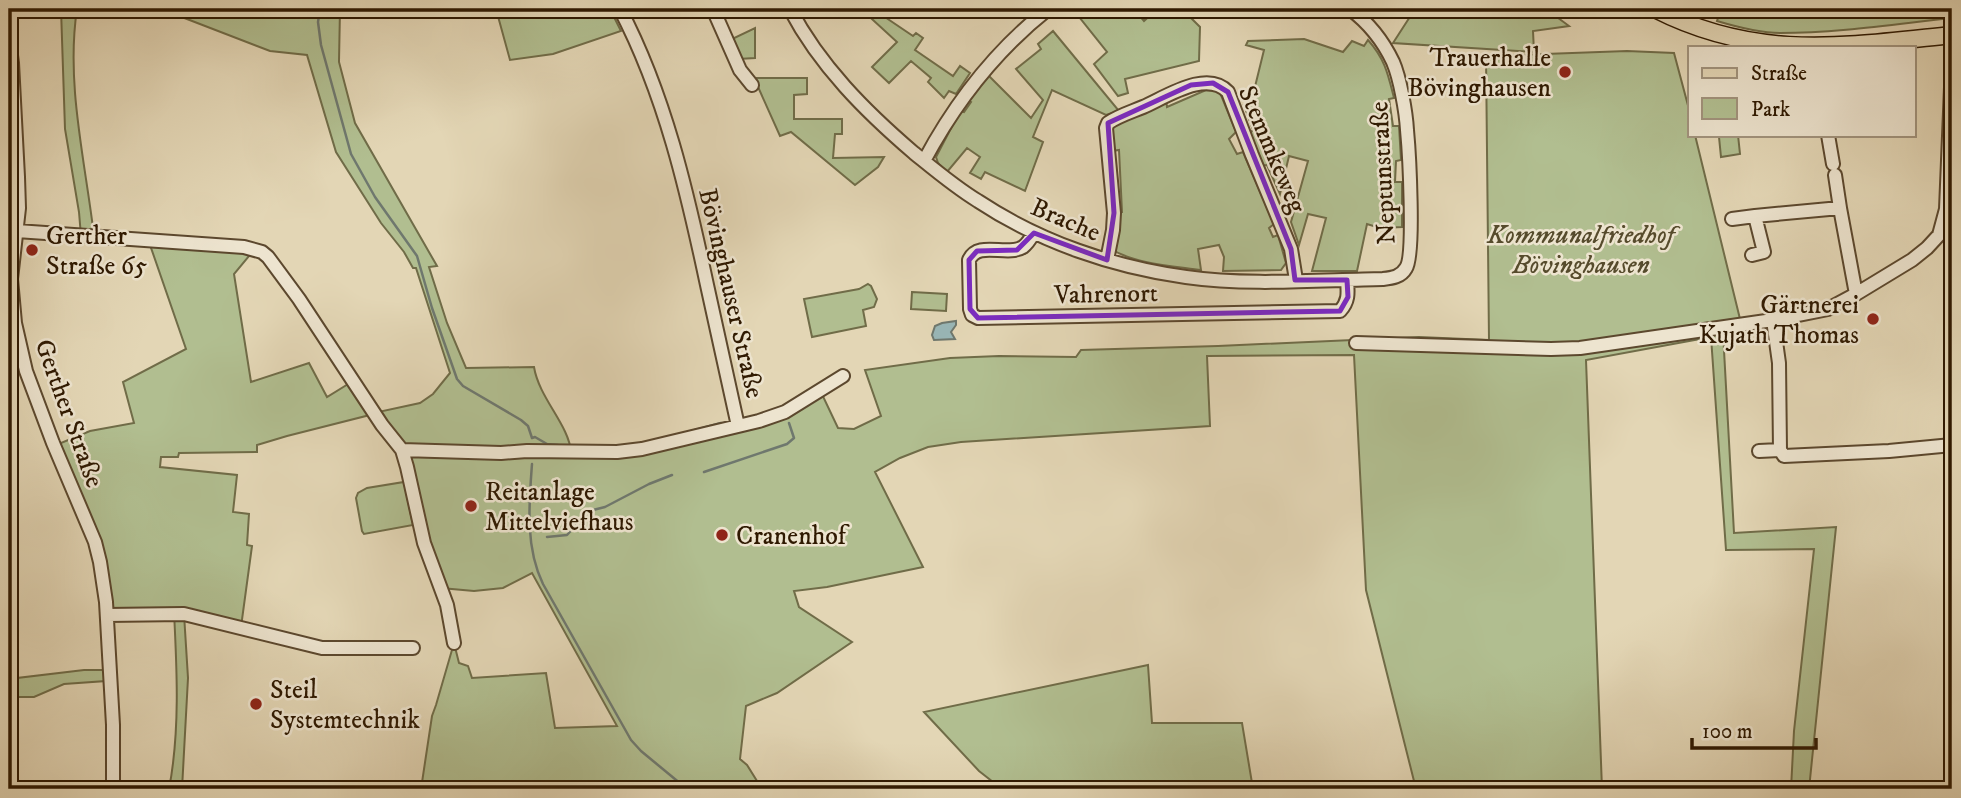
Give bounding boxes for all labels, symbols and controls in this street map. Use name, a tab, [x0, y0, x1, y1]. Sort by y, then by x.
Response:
place label: Trauerhalle Bövinghausen	[1407, 42, 1551, 105]
legend	[1688, 46, 1916, 136]
text: Straße	[1751, 61, 1807, 87]
marker: Trauerhalle Bövinghausen	[1557, 64, 1573, 80]
street label: Stemmkeweg	[1230, 81, 1313, 219]
text: Park	[1751, 97, 1791, 123]
street label: Neptunstraße	[1363, 100, 1404, 245]
street label: Bövinghauser Straße	[690, 185, 771, 402]
street label: Brache	[1026, 191, 1105, 250]
park label: Kommunalfriedhof Bövinghausen	[1486, 219, 1681, 282]
place label: Gerther Straße 65	[46, 220, 147, 283]
marker: Gerther Straße 65	[24, 242, 40, 258]
street label: Vahrenort	[1053, 277, 1158, 312]
place label: Gärtnerei Kujath Thomas	[1698, 289, 1859, 352]
marker: Gärtnerei Kujath Thomas	[1865, 311, 1881, 327]
street label: Gerther Straße	[26, 335, 111, 492]
place label: Reitanlage Mittelviefhaus	[485, 476, 634, 539]
marker: Reitanlage Mittelviefhaus	[463, 498, 479, 514]
place label: Cranenhof	[736, 520, 850, 553]
marker: Cranenhof	[714, 527, 730, 543]
place label: Steil Systemtechnik	[270, 674, 420, 737]
marker: Steil Systemtechnik	[248, 696, 264, 712]
scale bar	[1692, 707, 1816, 751]
text: 100 m	[1702, 719, 1753, 745]

